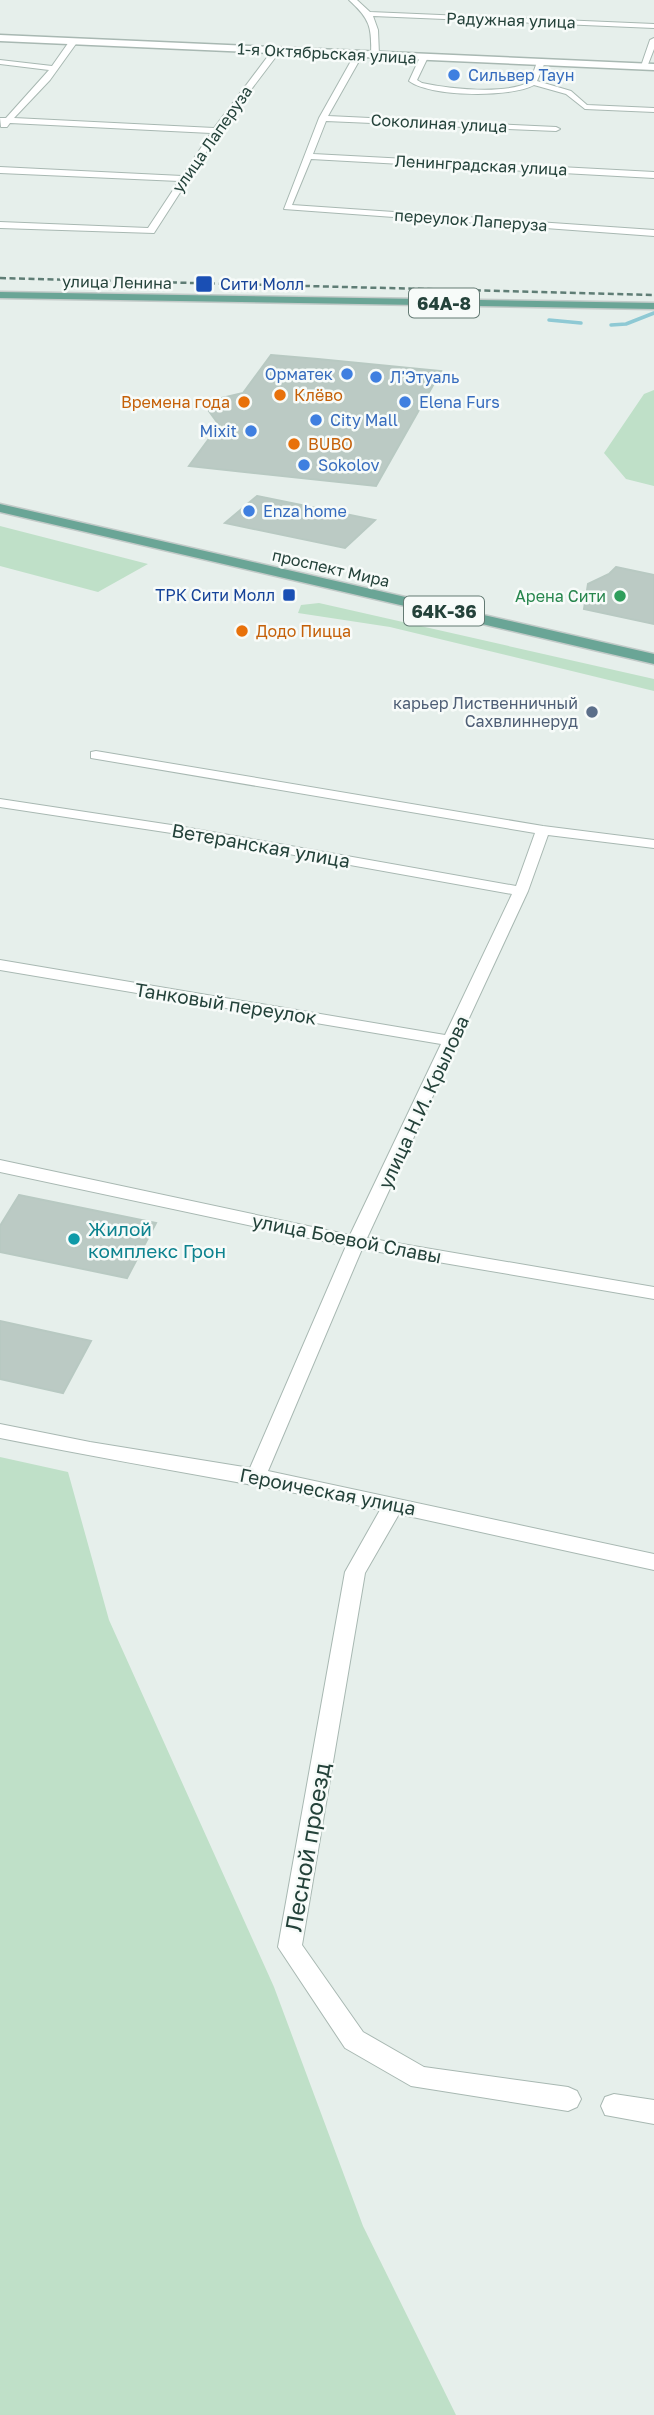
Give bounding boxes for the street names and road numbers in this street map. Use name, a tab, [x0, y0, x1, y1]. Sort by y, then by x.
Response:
street label: Радужная улица	[446, 8, 576, 32]
street label: 1-я Октябрьская улица	[237, 38, 417, 68]
street label: улица Лаперуза	[168, 82, 256, 196]
street label: Соколиная улица	[370, 109, 508, 137]
street label: Ленинградская улица	[394, 150, 568, 180]
street label: переулок Лаперуза	[394, 205, 548, 235]
street label: улица Ленина	[62, 271, 172, 293]
road number: 64А-8	[409, 288, 479, 318]
street label: проспект Мира	[270, 545, 392, 591]
road number: 64К-36	[404, 596, 484, 626]
street label: Ветеранская улица	[170, 818, 352, 872]
street label: Танковый переулок	[133, 977, 319, 1029]
street label: улица Н.И. Крылова	[373, 1012, 473, 1192]
street label: улица Боевой Славы	[250, 1208, 444, 1268]
street label: Героическая улица	[238, 1463, 418, 1519]
street label: Лесной проезд	[278, 1760, 336, 1934]

